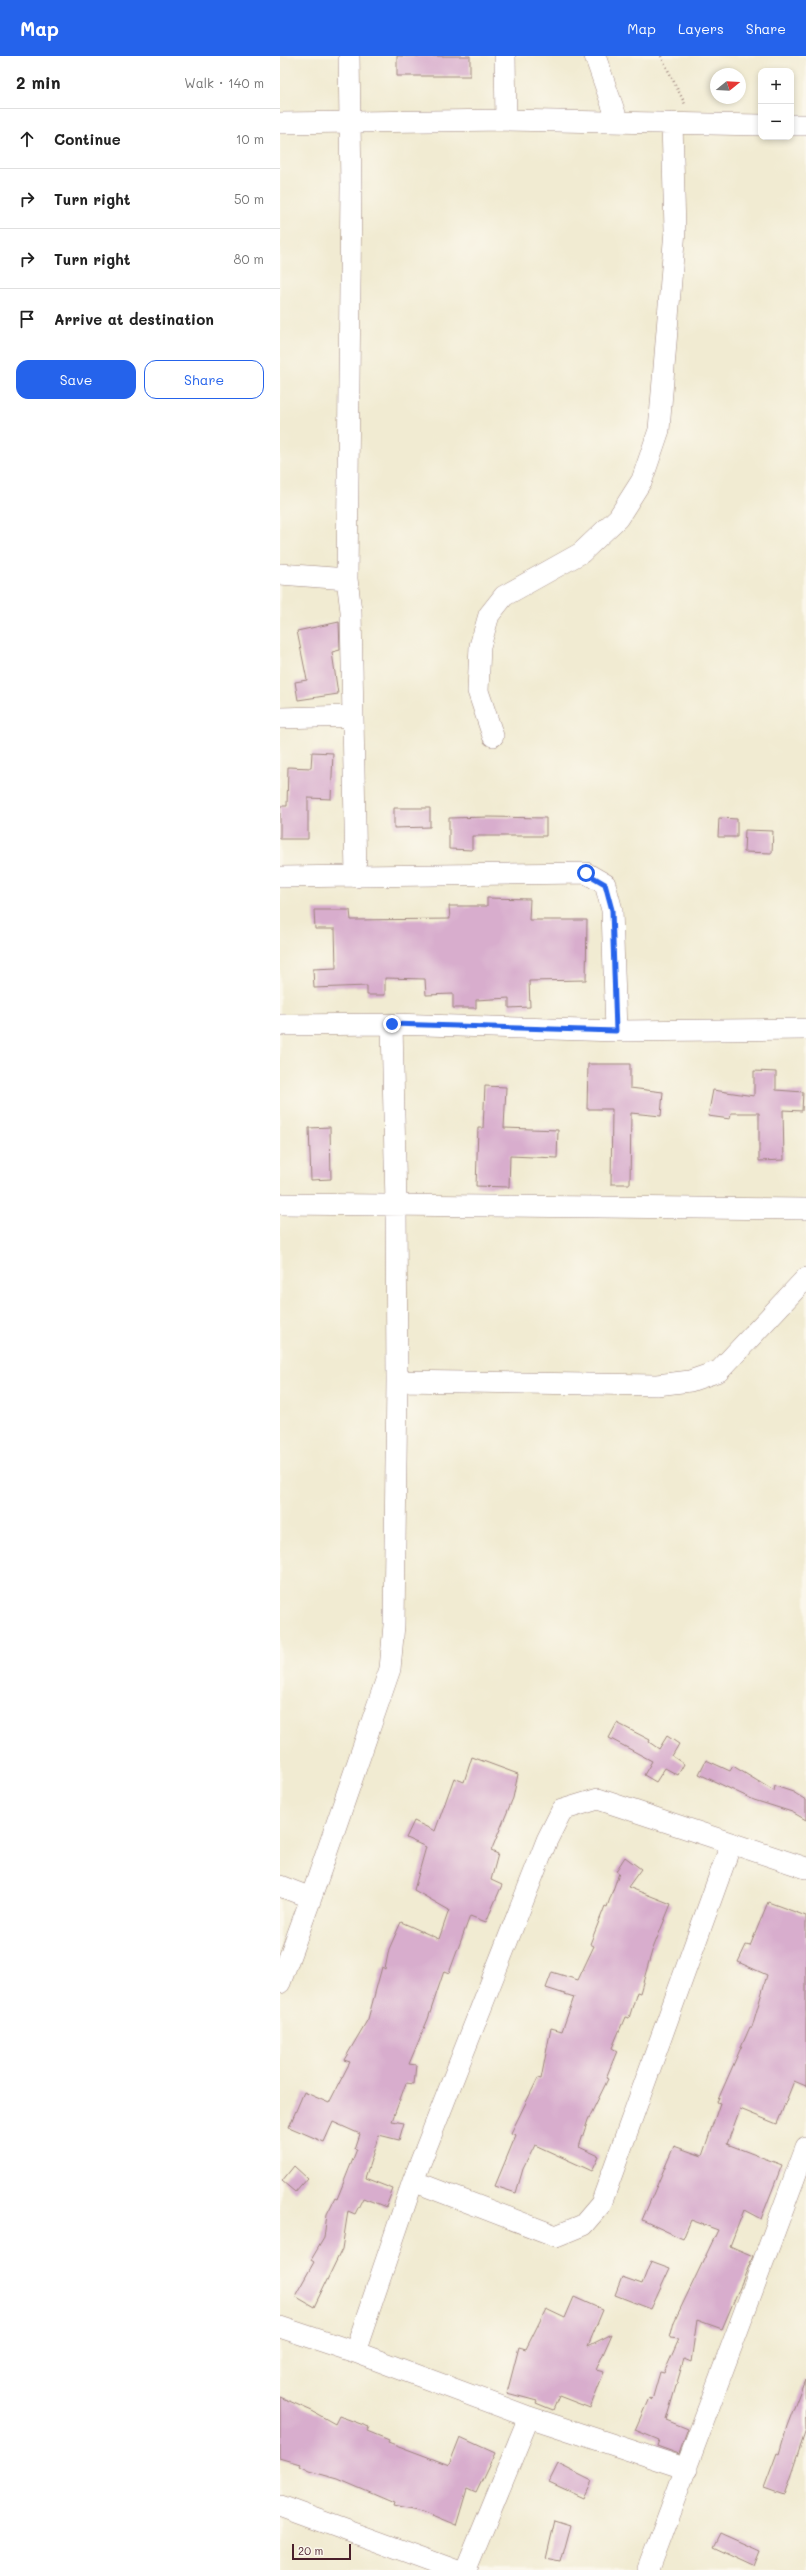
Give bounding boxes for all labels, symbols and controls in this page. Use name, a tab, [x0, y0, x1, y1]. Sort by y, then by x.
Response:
text: Map	[20, 16, 59, 41]
text: Map	[627, 19, 656, 38]
text: Layers	[678, 19, 724, 38]
text: Share	[746, 19, 786, 38]
north arrow	[710, 68, 746, 104]
map controls	[758, 68, 794, 140]
button: +	[758, 68, 794, 104]
text: 2 min	[16, 71, 61, 93]
text: Walk · 140 m	[184, 74, 264, 91]
button: −	[758, 104, 794, 140]
icon: ahead	[16, 128, 38, 150]
text: Continue	[54, 129, 121, 149]
text: 10 m	[236, 130, 264, 147]
icon: right	[16, 188, 38, 210]
text: Turn right	[54, 189, 131, 209]
text: 50 m	[234, 190, 264, 207]
icon: right	[16, 248, 38, 270]
text: Turn right	[54, 249, 131, 269]
text: 80 m	[234, 250, 264, 267]
icon: arrive	[16, 308, 38, 330]
text: Arrive at destination	[54, 309, 214, 329]
button: Save	[16, 360, 136, 399]
button: Share	[144, 360, 264, 399]
route start	[577, 864, 595, 882]
route end	[383, 1015, 401, 1033]
scale bar	[292, 2542, 351, 2561]
text: 20 m	[298, 2543, 323, 2558]

